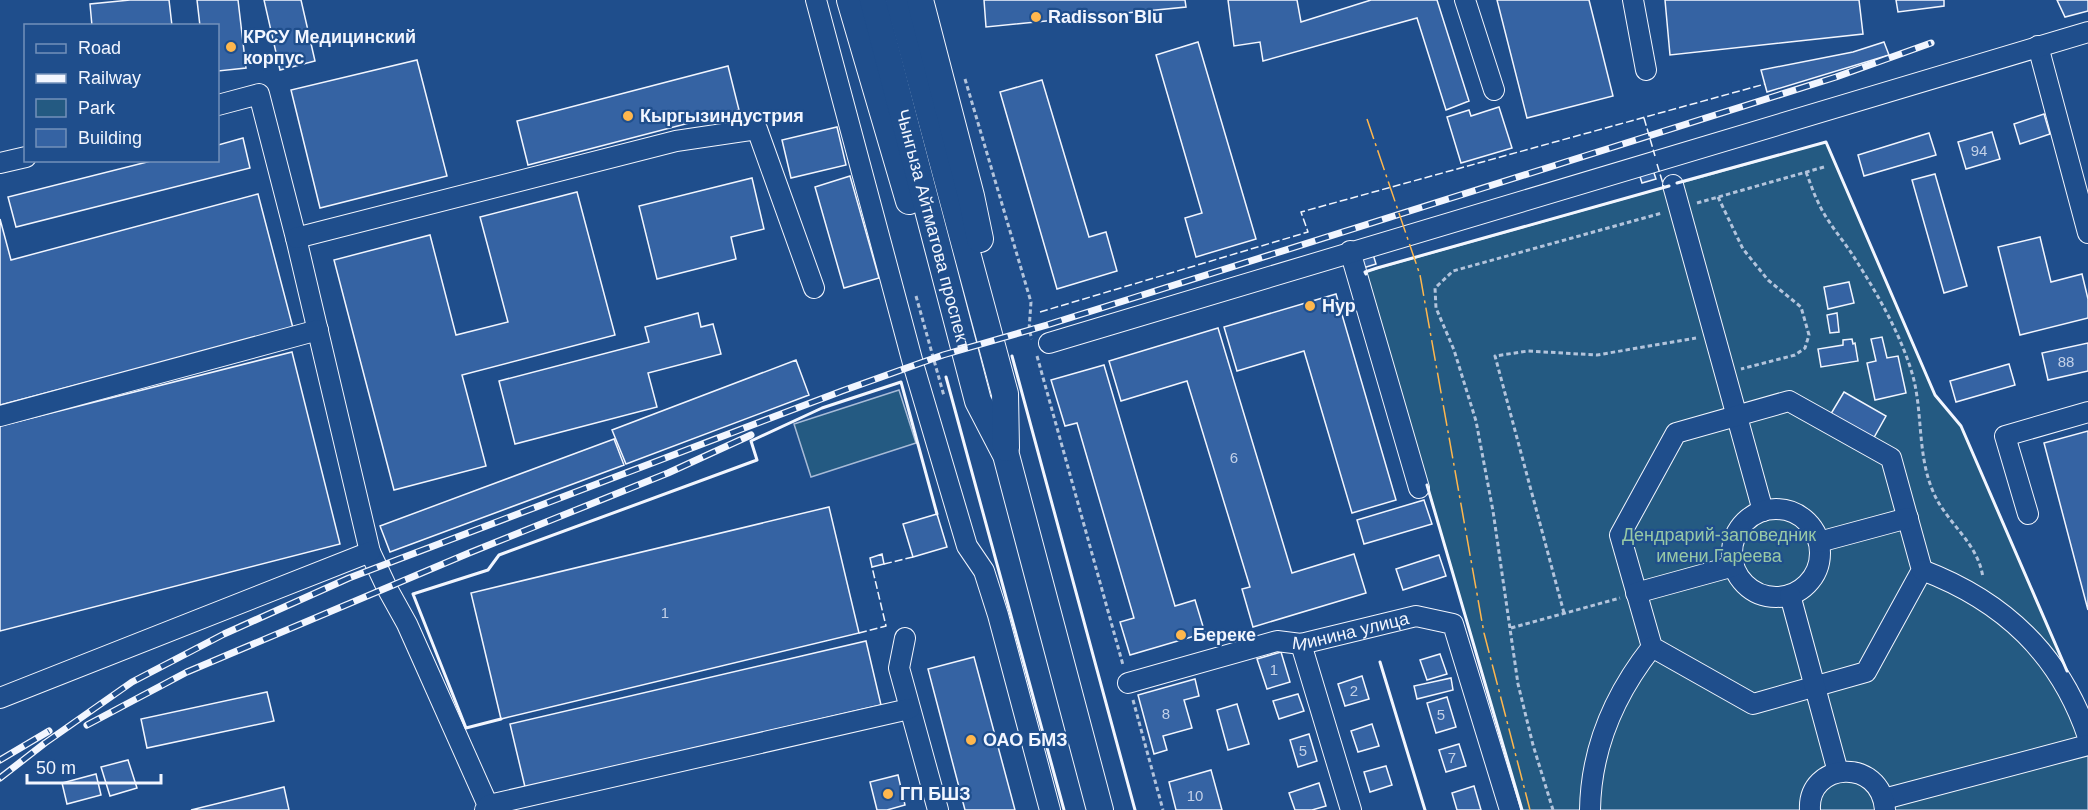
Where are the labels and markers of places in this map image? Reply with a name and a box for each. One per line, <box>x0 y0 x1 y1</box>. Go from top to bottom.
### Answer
place label: Radisson Blu <box>1048 7 1163 27</box>
marker: Radisson Blu <box>1029 10 1043 24</box>
place label: КРСУ Медицинский корпус <box>243 27 416 68</box>
marker: КРСУ Медицинский корпус <box>224 40 238 54</box>
place label: Кыргызиндустрия <box>640 106 804 126</box>
marker: Кыргызиндустрия <box>621 109 635 123</box>
place label: Нур <box>1322 296 1356 316</box>
marker: Нур <box>1303 299 1317 313</box>
place label: Береке <box>1193 625 1256 645</box>
marker: Береке <box>1174 628 1188 642</box>
place label: ОАО БМЗ <box>983 730 1068 750</box>
marker: ОАО БМЗ <box>964 733 978 747</box>
place label: ГП БШЗ <box>900 784 970 804</box>
marker: ГП БШЗ <box>881 787 895 801</box>

